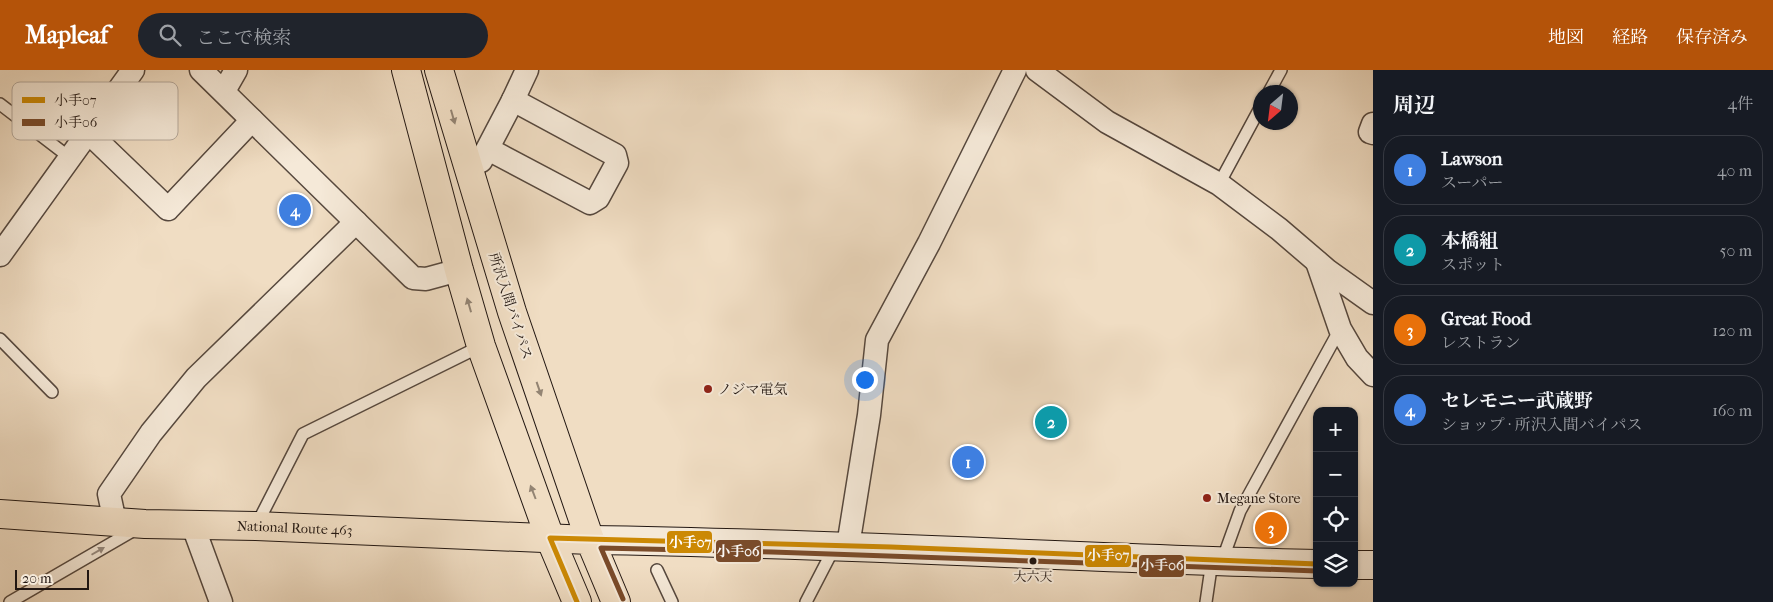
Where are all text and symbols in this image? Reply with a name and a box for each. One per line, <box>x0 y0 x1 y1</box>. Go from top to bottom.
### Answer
search box <box>138 13 488 58</box>
text: Mapleaf <box>25 21 108 49</box>
icon: search <box>156 21 184 49</box>
text: ここで検索 <box>196 27 291 49</box>
text: 地図 <box>1548 27 1584 48</box>
text: 経路 <box>1612 27 1648 48</box>
text: 保存済み <box>1676 27 1748 48</box>
legend <box>12 82 178 140</box>
north arrow <box>1253 85 1298 130</box>
text: 小手07 <box>54 92 97 109</box>
text: 周辺 <box>1393 93 1435 117</box>
text: 4件 <box>1728 94 1753 113</box>
one-way arrow <box>449 109 457 124</box>
text: 小手06 <box>54 114 98 131</box>
text: Lawson <box>1441 148 1503 170</box>
text: 1 <box>1407 161 1413 180</box>
text: 40 m <box>1717 161 1752 180</box>
text: スーパー <box>1441 173 1503 192</box>
pin: 4 <box>279 191 311 229</box>
text: 本橋組 <box>1441 230 1498 252</box>
text: 2 <box>1406 241 1414 260</box>
text: 50 m <box>1720 241 1752 260</box>
street label: 所沢入間バイパス <box>485 250 536 362</box>
text: スポット <box>1441 255 1505 274</box>
one-way arrow <box>465 298 473 313</box>
text: Great Food <box>1441 308 1531 330</box>
text: 3 <box>1407 321 1413 340</box>
text: 120 m <box>1713 321 1752 340</box>
text: レストラン <box>1441 333 1521 352</box>
your location <box>852 367 878 393</box>
one-way arrow <box>535 381 543 396</box>
place label: ノジマ電気 <box>718 381 787 398</box>
marker: ノジマ電気 <box>702 383 714 395</box>
text: セレモニー武蔵野 <box>1441 390 1593 412</box>
text: 4 <box>1405 401 1415 420</box>
text: 160 m <box>1712 401 1752 420</box>
pin: 2 <box>1035 403 1067 441</box>
map controls <box>1313 407 1358 587</box>
button: + <box>1313 407 1358 452</box>
text: ショップ · 所沢入間バイパス <box>1441 415 1642 434</box>
pin: 1 <box>952 443 984 481</box>
button: − <box>1313 452 1358 497</box>
one-way arrow <box>529 485 536 500</box>
place label: Megane Store <box>1217 490 1301 507</box>
marker: Megane Store <box>1201 492 1213 504</box>
button: locate <box>1313 497 1358 542</box>
pin: 3 <box>1255 509 1287 547</box>
street label: National Route 463 <box>237 518 353 539</box>
line badge: 小手07 <box>666 530 713 554</box>
text: 小手07 <box>669 534 711 551</box>
line badge: 小手06 <box>715 539 762 563</box>
button: layers <box>1313 542 1358 587</box>
text: 小手06 <box>716 543 760 560</box>
line badge: 小手07 <box>1084 544 1132 568</box>
one-way arrow <box>91 547 104 556</box>
text: 小手07 <box>1087 547 1129 564</box>
line badge: 小手06 <box>1138 554 1185 578</box>
marker: 大六天 <box>1028 556 1038 566</box>
text: 小手06 <box>1140 557 1184 574</box>
scale bar <box>15 567 89 590</box>
place label: 大六天 <box>1013 569 1053 584</box>
text: 20 m <box>22 570 52 587</box>

